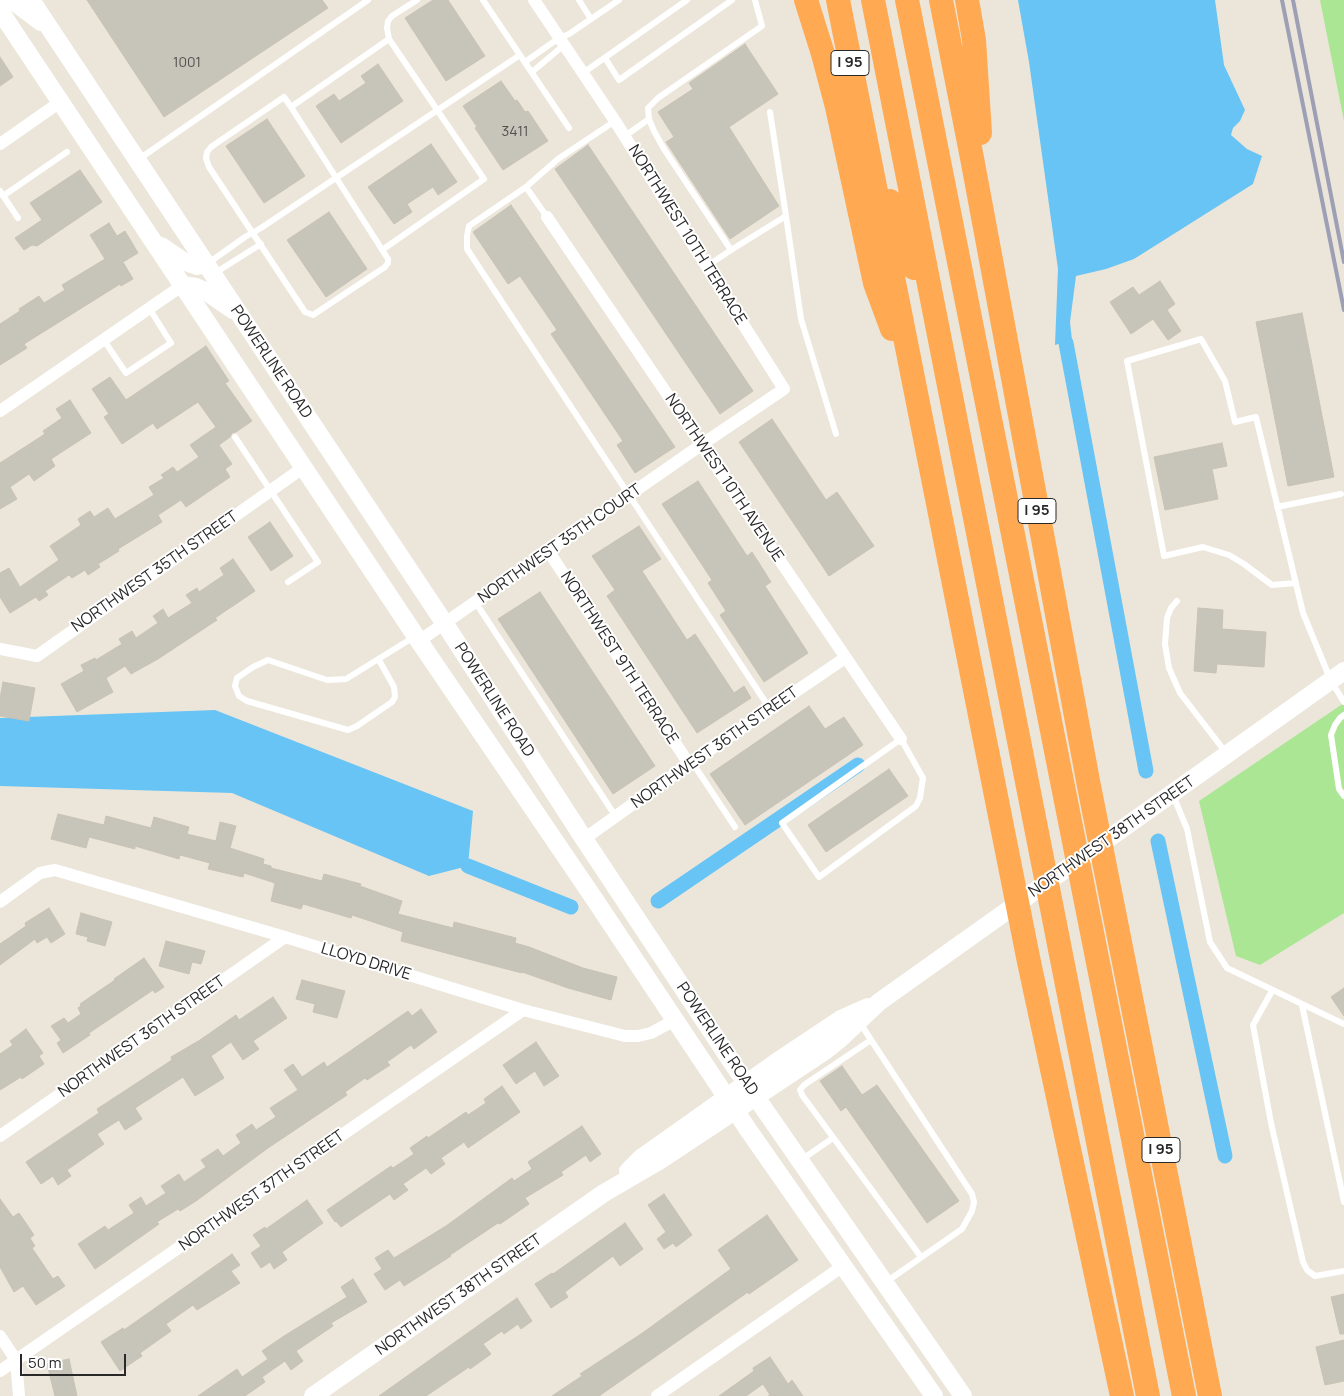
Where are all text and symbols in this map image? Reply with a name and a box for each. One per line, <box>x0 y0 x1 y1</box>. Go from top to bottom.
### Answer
road number: I 95 <box>831 50 869 76</box>
house number: 1001 <box>173 55 201 71</box>
house number: 3411 <box>502 124 528 140</box>
street label: NORTHWEST 10TH TERRACE <box>624 142 750 328</box>
street label: POWERLINE ROAD <box>226 302 316 422</box>
street label: NORTHWEST 10TH AVENUE <box>661 390 787 566</box>
street label: NORTHWEST 35TH COURT <box>475 480 645 608</box>
road number: I 95 <box>1018 498 1056 524</box>
street label: NORTHWEST 35TH STREET <box>68 507 242 637</box>
street label: NORTHWEST 9TH TERRACE <box>556 568 682 748</box>
street label: POWERLINE ROAD <box>450 639 538 761</box>
street label: NORTHWEST 36TH STREET <box>628 683 802 813</box>
street label: NORTHWEST 38TH STREET <box>1025 772 1199 902</box>
street label: LLOYD DRIVE <box>319 939 413 985</box>
street label: NORTHWEST 36TH STREET <box>55 972 229 1102</box>
street label: POWERLINE ROAD <box>672 979 762 1099</box>
street label: NORTHWEST 37TH STREET <box>176 1127 348 1255</box>
road number: I 95 <box>1142 1138 1180 1162</box>
street label: NORTHWEST 38TH STREET <box>372 1230 546 1360</box>
scale bar <box>22 1344 129 1376</box>
text: 50 m <box>28 1352 62 1373</box>

